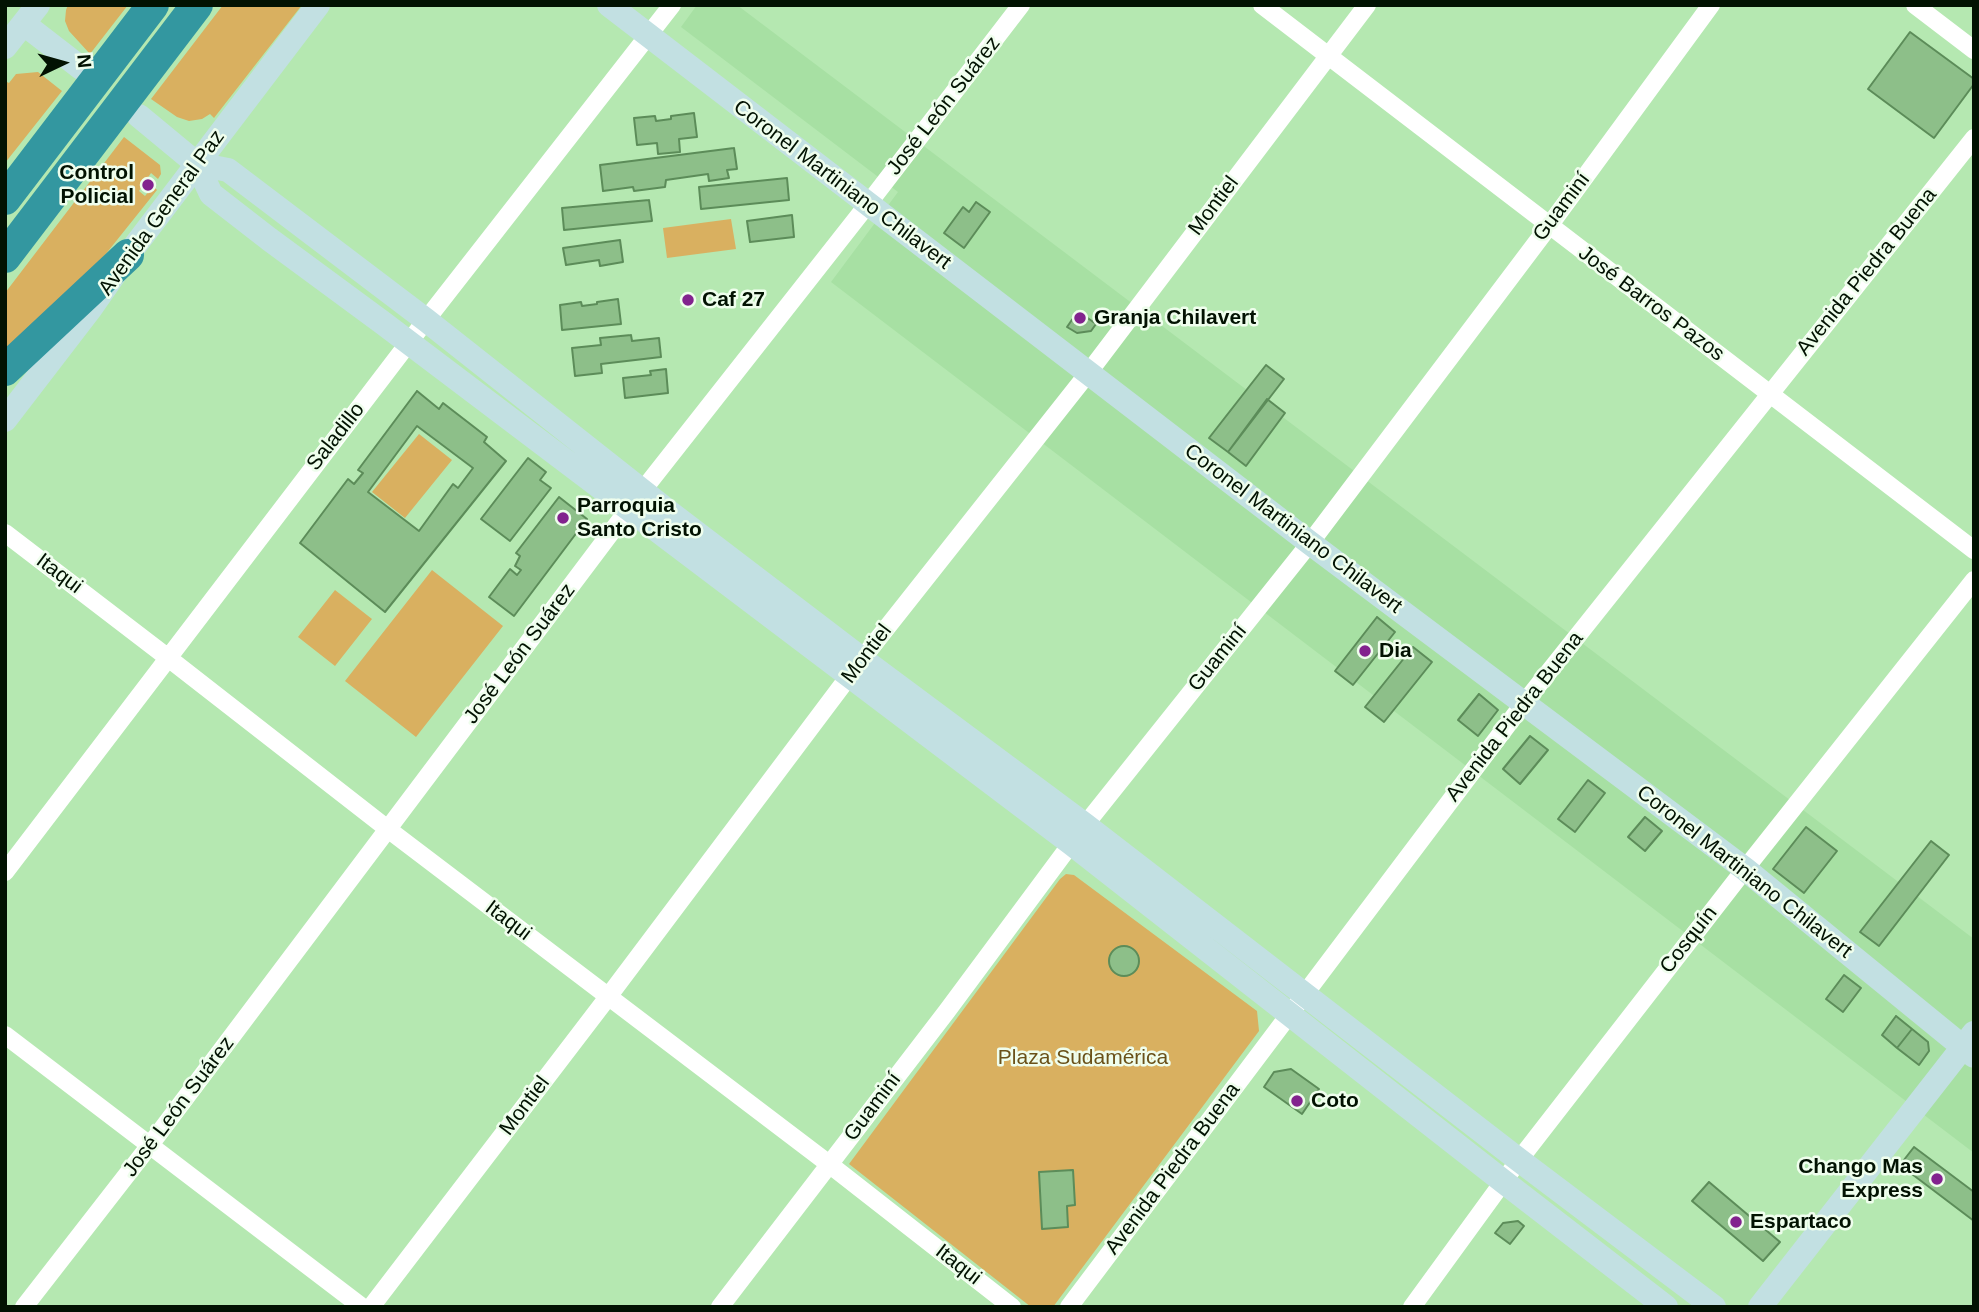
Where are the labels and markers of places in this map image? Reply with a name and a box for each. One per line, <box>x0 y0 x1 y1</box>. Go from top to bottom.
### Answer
place label: Control Policial <box>59 160 134 210</box>
marker: Control Policial <box>140 177 156 193</box>
place label: Caf 27 <box>702 287 765 313</box>
marker: Caf 27 <box>680 292 696 308</box>
place label: Granja Chilavert <box>1094 305 1256 331</box>
marker: Granja Chilavert <box>1072 310 1088 326</box>
place label: Parroquia Santo Cristo <box>577 493 702 543</box>
marker: Parroquia Santo Cristo <box>555 510 571 526</box>
place label: Dia <box>1379 638 1412 664</box>
marker: Dia <box>1357 643 1373 659</box>
place label: Coto <box>1311 1088 1359 1114</box>
marker: Coto <box>1289 1093 1305 1109</box>
place label: Chango Mas Express <box>1798 1154 1923 1204</box>
marker: Chango Mas Express <box>1929 1171 1945 1187</box>
place label: Espartaco <box>1750 1209 1852 1235</box>
marker: Espartaco <box>1728 1214 1744 1230</box>

